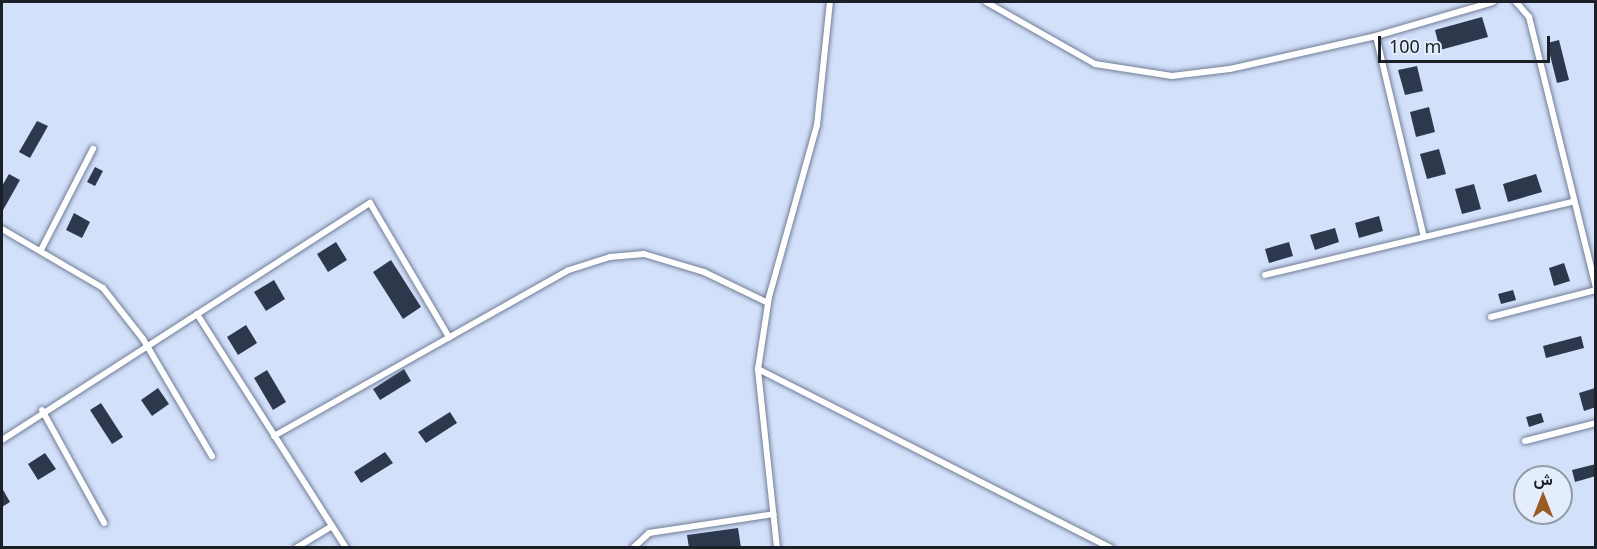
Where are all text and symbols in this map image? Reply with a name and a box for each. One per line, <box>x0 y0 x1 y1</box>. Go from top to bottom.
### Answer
scale bar <box>1381 24 1554 62</box>
text: 100 m <box>1389 34 1441 58</box>
north arrow <box>1513 465 1573 525</box>
text: ش <box>1533 468 1553 490</box>

